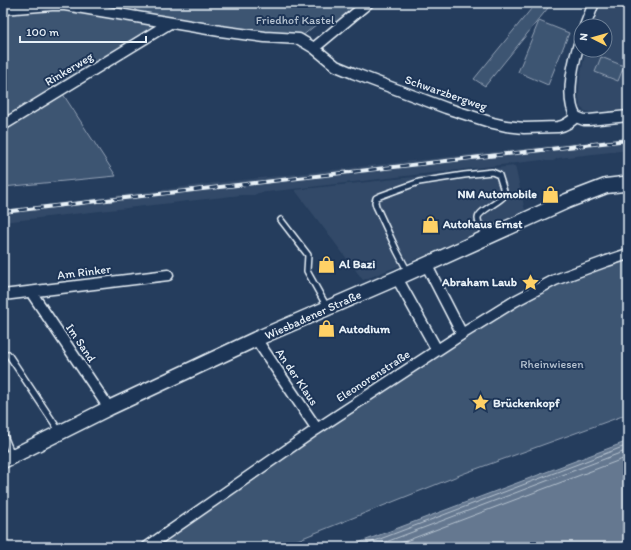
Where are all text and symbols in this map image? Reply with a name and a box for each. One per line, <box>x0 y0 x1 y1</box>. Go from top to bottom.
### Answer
park label: Friedhof Kastel <box>256 13 335 27</box>
scale bar <box>20 18 146 44</box>
north arrow <box>573 18 613 58</box>
text: 100 m <box>26 25 59 39</box>
text: N <box>577 33 590 41</box>
street label: Rinkerweg <box>42 49 96 89</box>
street label: Schwarzbergweg <box>403 72 490 114</box>
shop icon: NM Automobile <box>540 184 560 204</box>
place label: NM Automobile <box>457 187 537 201</box>
shop icon: Autohaus Ernst <box>420 214 440 234</box>
place label: Autohaus Ernst <box>442 217 523 231</box>
shop icon: Al Bazi <box>316 254 336 274</box>
place label: Al Bazi <box>338 257 375 271</box>
street label: Am Rinker <box>56 262 112 282</box>
place icon: Abraham Laub <box>520 272 540 292</box>
place label: Abraham Laub <box>441 275 517 289</box>
street label: Wiesbadener Straße <box>263 287 364 343</box>
shop icon: Autodium <box>316 319 336 339</box>
street label: Im Sand <box>63 321 99 365</box>
place label: Autodium <box>338 322 391 336</box>
street label: An der Klaus <box>273 346 321 408</box>
street label: Eleonorenstraße <box>333 347 413 405</box>
park label: Rheinwiesen <box>520 357 584 371</box>
place icon: Brückenkopf <box>470 393 490 413</box>
place label: Brückenkopf <box>493 396 560 411</box>

